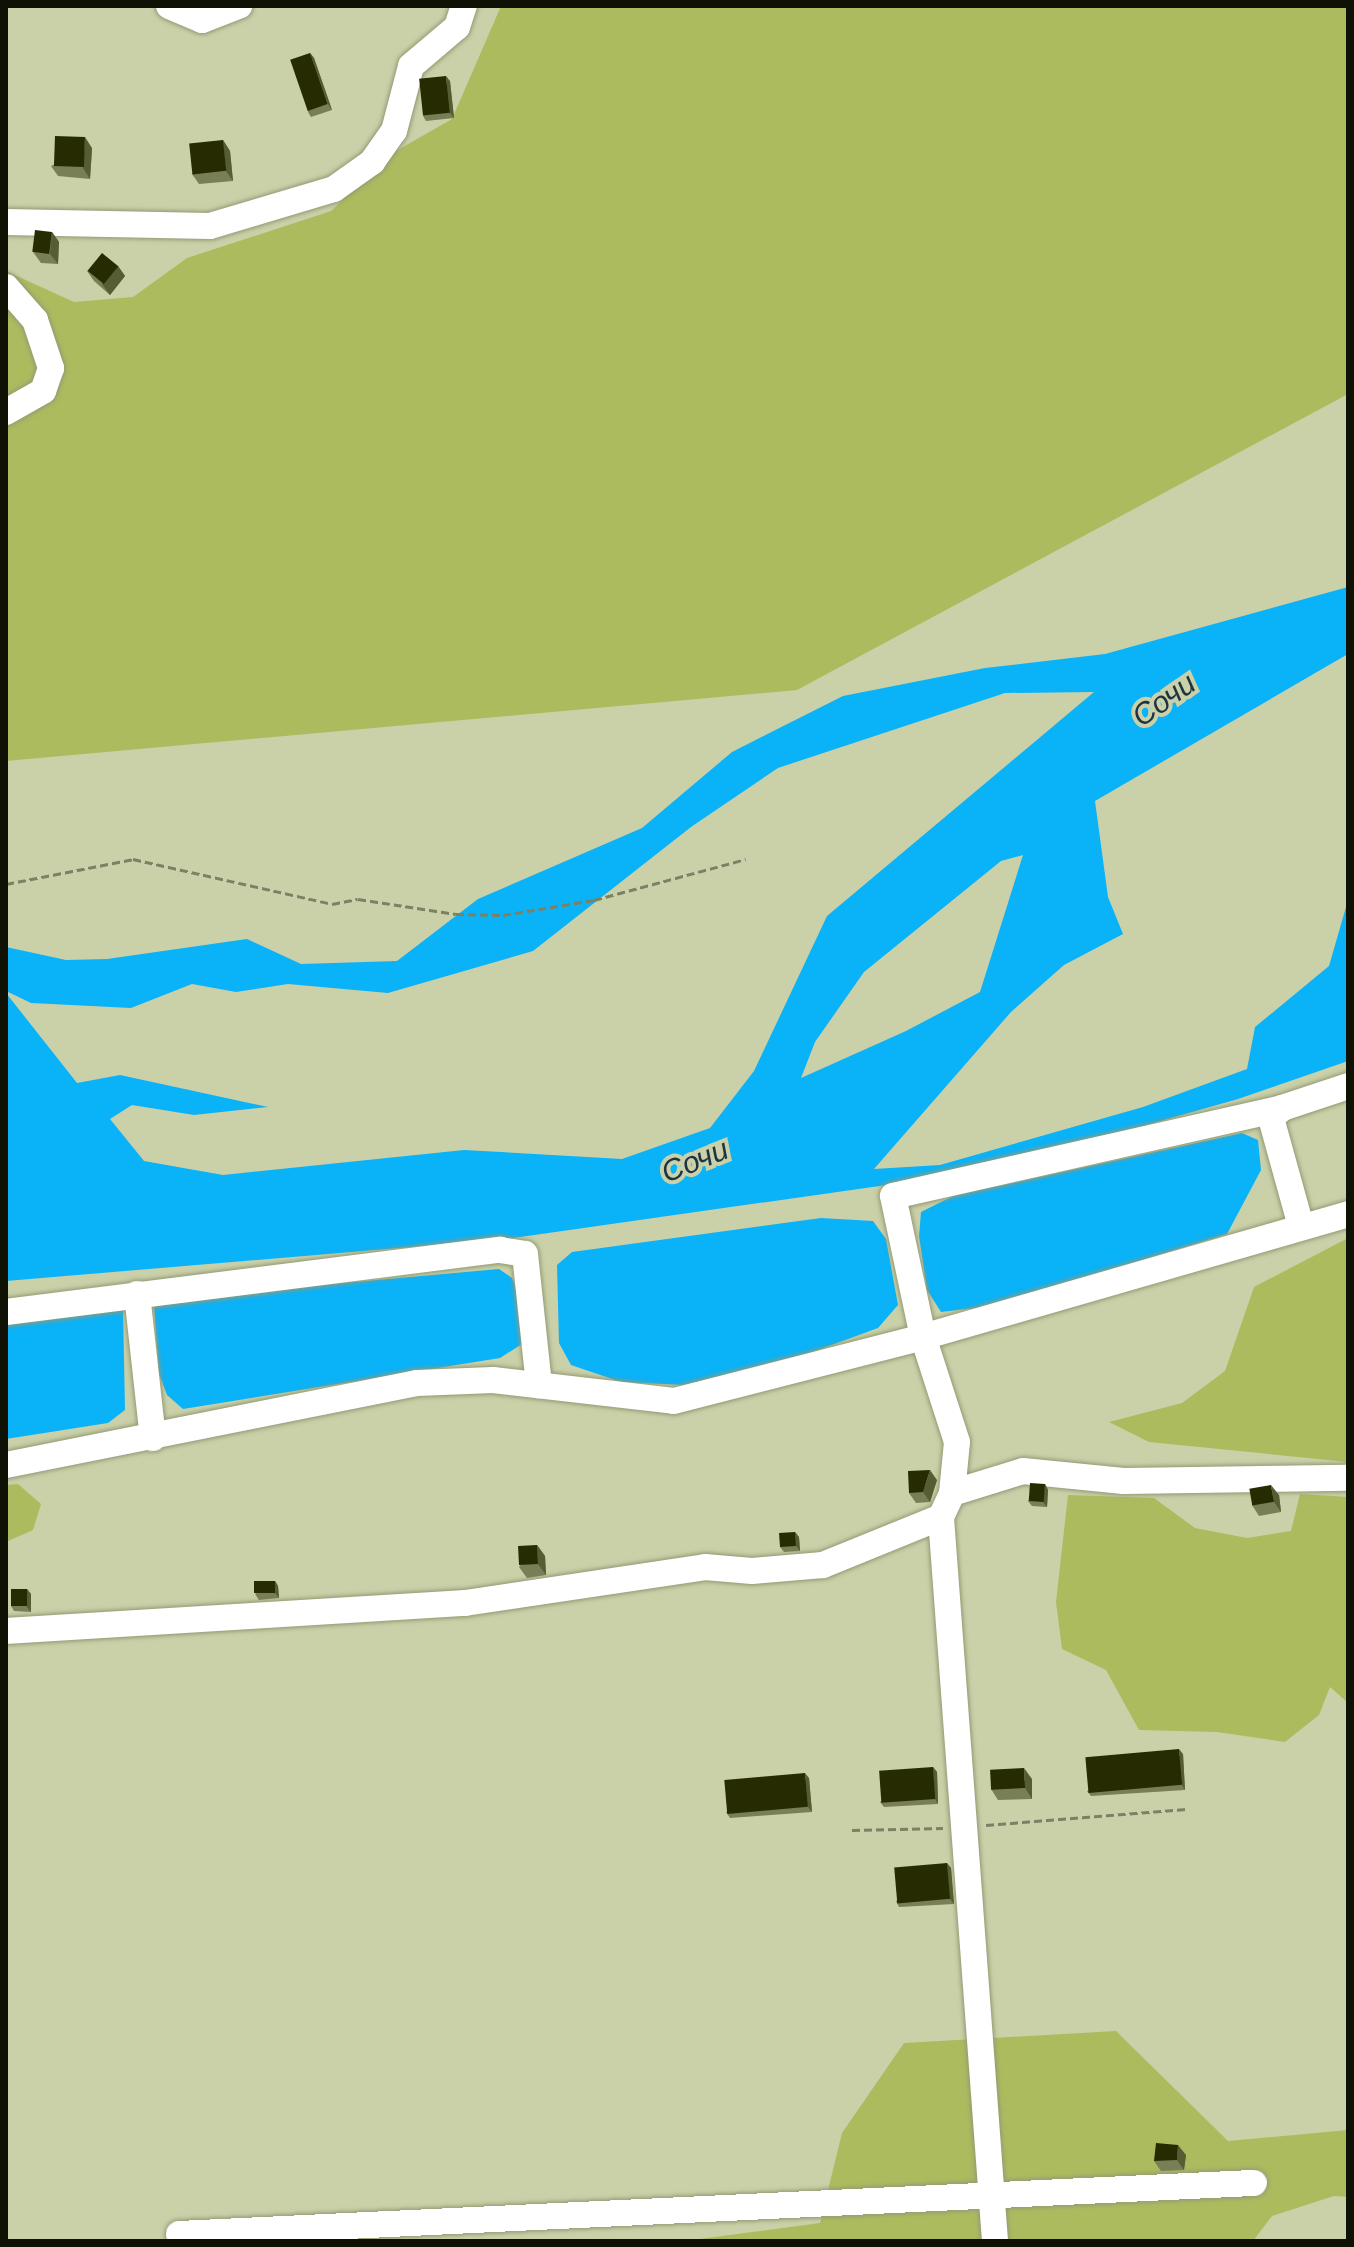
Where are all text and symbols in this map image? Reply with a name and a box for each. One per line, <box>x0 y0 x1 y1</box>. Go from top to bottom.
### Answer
water label: Сочи <box>1125 665 1203 735</box>
water label: Сочи <box>656 1131 734 1191</box>

